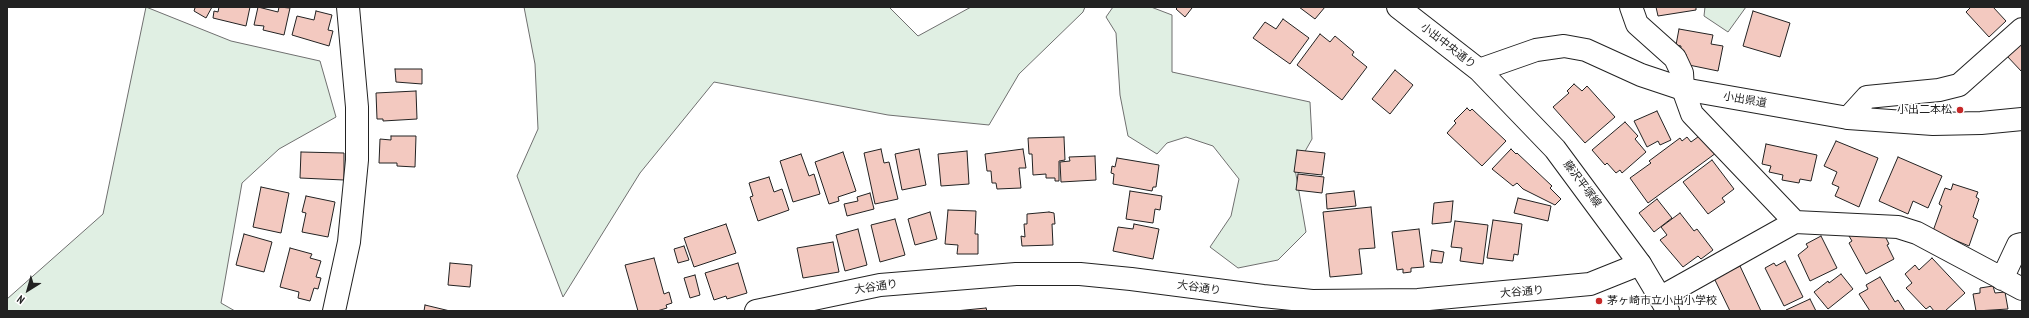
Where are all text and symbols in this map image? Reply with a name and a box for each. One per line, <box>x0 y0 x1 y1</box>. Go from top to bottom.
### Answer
street label: 小出中央通り <box>1418 20 1478 72</box>
street label: 小出県道 <box>1722 90 1768 110</box>
place label: 小出二本松 <box>1897 103 1952 117</box>
marker: 小出二本松 <box>1955 105 1965 115</box>
street label: 藤沢平塚線 <box>1560 158 1604 210</box>
north arrow <box>8 270 48 310</box>
street label: 大谷通り <box>853 277 899 297</box>
street label: 大谷通り <box>1176 278 1222 298</box>
street label: 大谷通り <box>1500 284 1544 300</box>
text: N <box>14 292 27 307</box>
place label: 茅ヶ崎市立小出小学校 <box>1607 294 1717 308</box>
marker: 茅ヶ崎市立小出小学校 <box>1594 296 1604 306</box>

